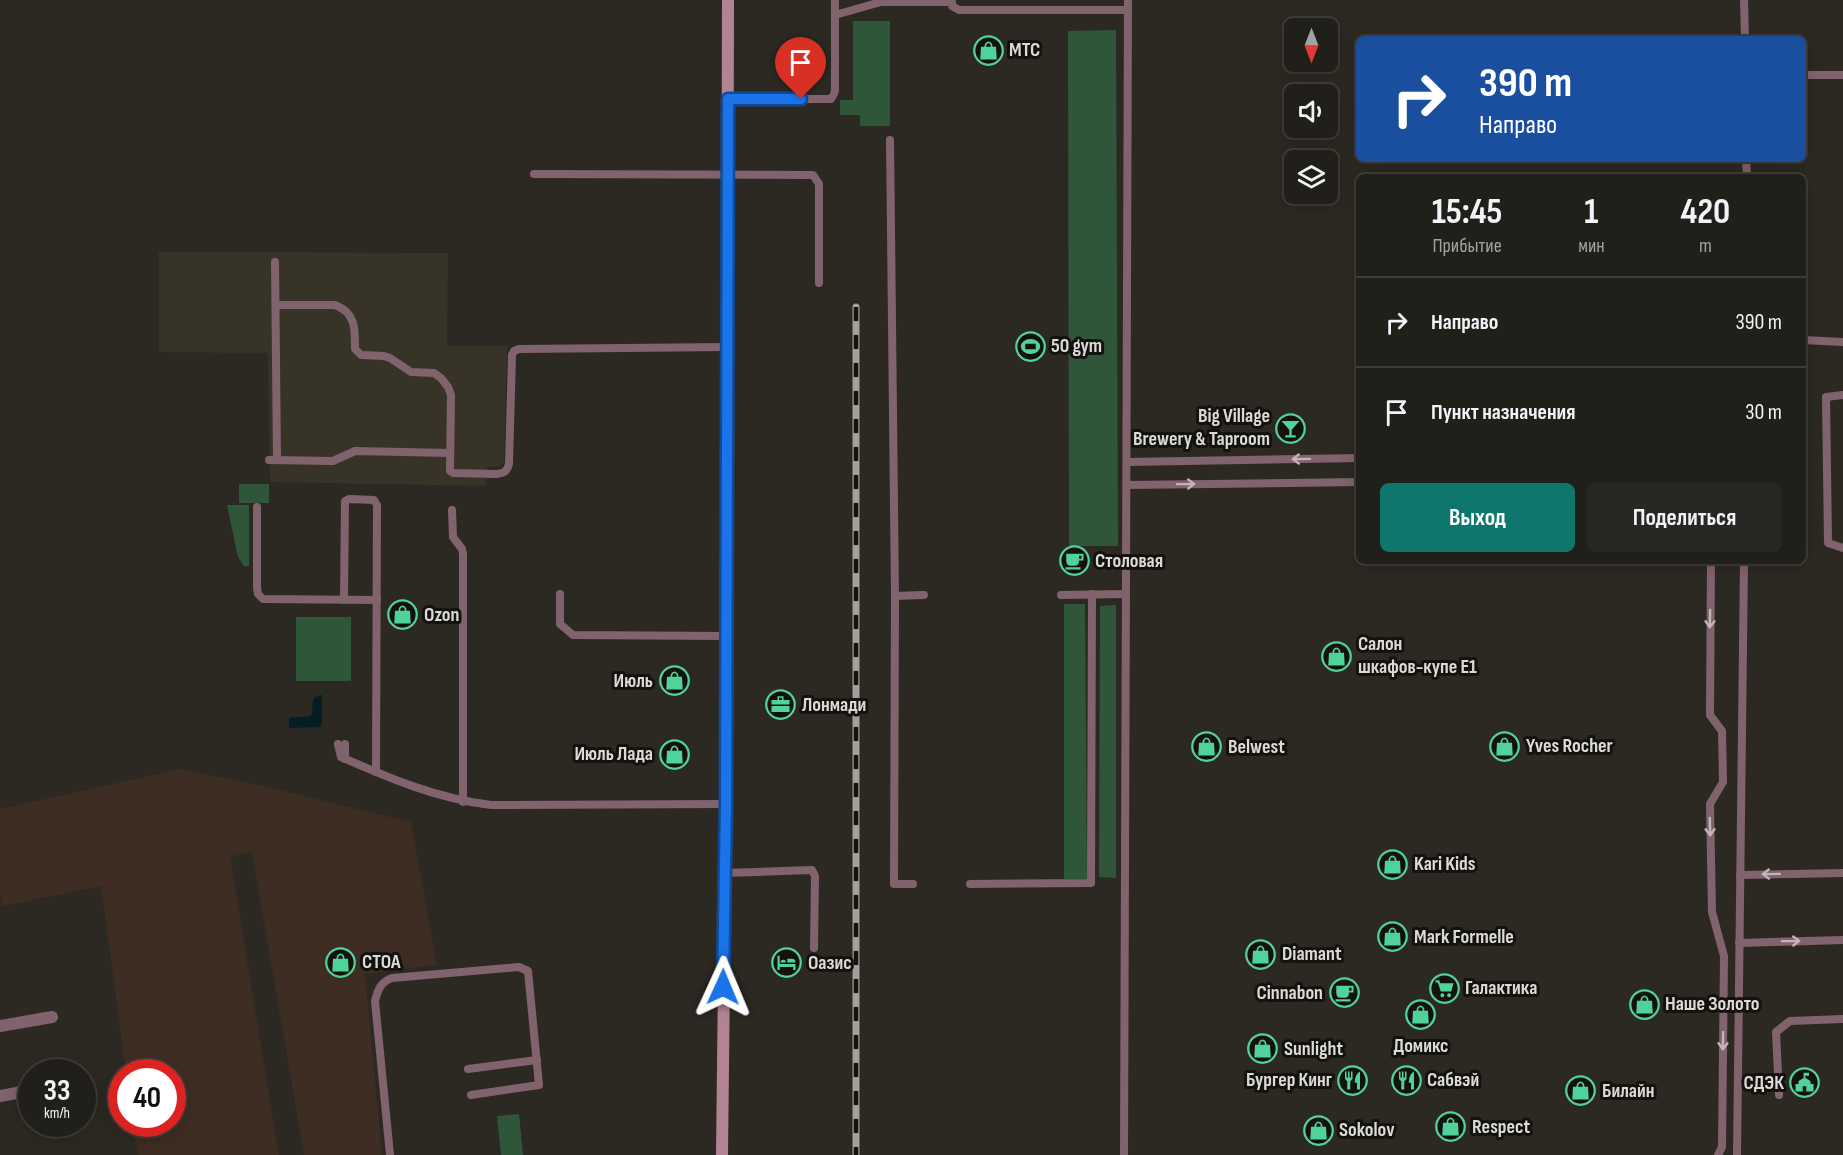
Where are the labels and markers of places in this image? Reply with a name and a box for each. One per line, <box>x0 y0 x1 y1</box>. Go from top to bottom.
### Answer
shop icon: МТС <box>972 34 1004 66</box>
pin <box>775 37 826 99</box>
place label: МТС <box>1009 38 1040 62</box>
sports icon: 50 gym <box>1014 330 1046 362</box>
place label: 50 gym <box>1051 334 1102 358</box>
place label: Big Village Brewery & Taproom <box>1133 404 1270 451</box>
bar icon: Big Village Brewery & Taproom <box>1275 412 1307 444</box>
cafe icon: Столовая <box>1058 545 1090 577</box>
place label: Столовая <box>1095 549 1163 573</box>
shop icon: Ozon <box>387 599 419 631</box>
place label: Ozon <box>424 603 459 627</box>
place label: Салон шкафов-купе Е1 <box>1358 632 1477 679</box>
shop icon: Салон шкафов-купе Е1 <box>1321 640 1353 672</box>
shop icon: Июль <box>658 665 690 697</box>
place label: Июль <box>614 669 653 693</box>
office icon: Лонмади <box>765 689 797 721</box>
place label: Лонмади <box>802 693 866 717</box>
shop icon: Yves Rocher <box>1489 730 1521 762</box>
shop icon: Belwest <box>1191 731 1223 763</box>
place label: Yves Rocher <box>1526 734 1613 758</box>
place label: Belwest <box>1228 735 1285 759</box>
shop icon: Июль Лада <box>658 738 690 770</box>
place label: Июль Лада <box>574 742 653 766</box>
shop icon: Kari Kids <box>1377 848 1409 880</box>
place label: Kari Kids <box>1414 852 1476 876</box>
shop icon: Mark Formelle <box>1377 921 1409 953</box>
place label: Mark Formelle <box>1414 925 1514 949</box>
shop icon: Diamant <box>1245 938 1277 970</box>
place label: Diamant <box>1282 942 1342 966</box>
shop icon: СТОА <box>325 946 357 978</box>
hotel icon: Оазис <box>771 947 803 979</box>
place label: СТОА <box>362 950 401 974</box>
place label: Оазис <box>808 951 852 975</box>
supermarket icon: Галактика <box>1428 972 1460 1004</box>
place label: Галактика <box>1465 976 1537 1000</box>
cafe icon: Cinnabon <box>1328 977 1360 1009</box>
place label: Cinnabon <box>1256 981 1323 1005</box>
shop icon: Наше Золото <box>1628 988 1660 1020</box>
place label: Наше Золото <box>1665 992 1760 1016</box>
shop icon: Домикс <box>1405 999 1437 1031</box>
shop icon: Sunlight <box>1247 1033 1279 1065</box>
place label: Домикс <box>1393 1034 1449 1058</box>
place label: Sunlight <box>1284 1037 1343 1061</box>
restaurant icon: Бургер Кинг <box>1337 1064 1369 1096</box>
restaurant icon: Сабвэй <box>1390 1064 1422 1096</box>
public building icon: СДЭК <box>1789 1067 1821 1099</box>
place label: Бургер Кинг <box>1246 1068 1332 1092</box>
place label: Сабвэй <box>1427 1068 1479 1092</box>
place label: СДЭК <box>1744 1071 1784 1095</box>
shop icon: Билайн <box>1565 1075 1597 1107</box>
place label: Билайн <box>1602 1079 1654 1103</box>
shop icon: Respect <box>1435 1111 1467 1143</box>
shop icon: Sokolov <box>1302 1114 1334 1146</box>
place label: Respect <box>1472 1115 1530 1139</box>
place label: Sokolov <box>1339 1118 1395 1142</box>

